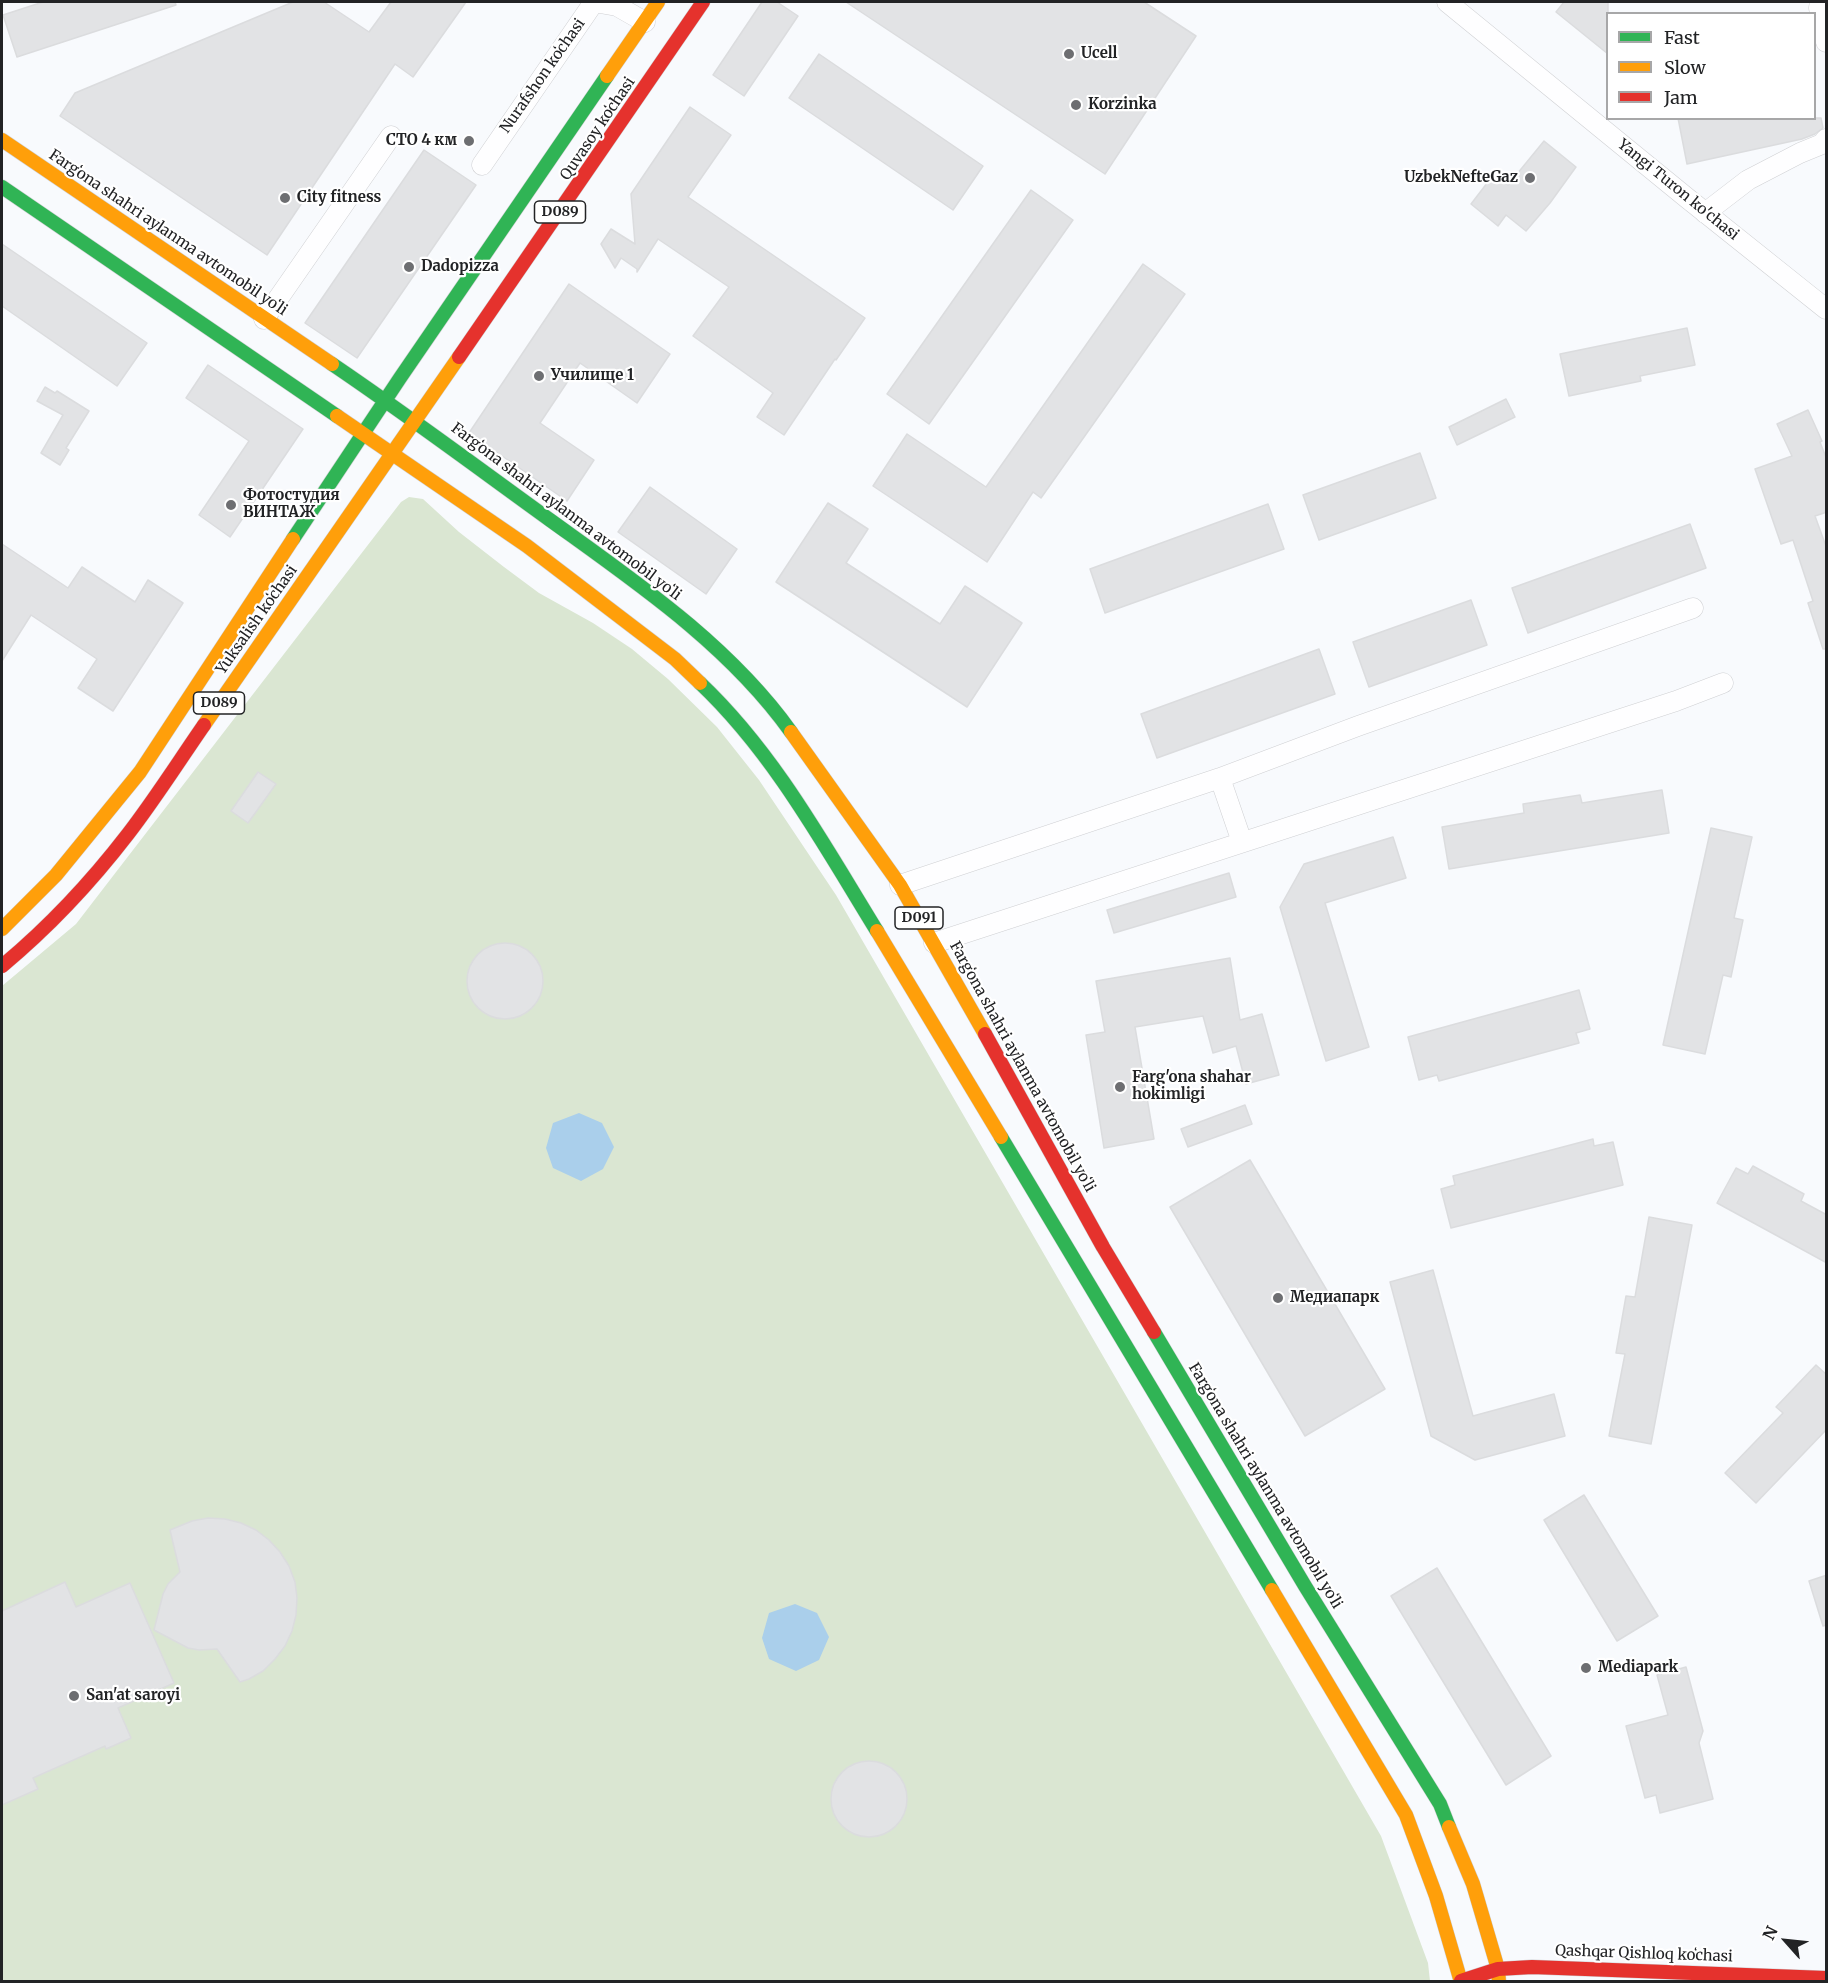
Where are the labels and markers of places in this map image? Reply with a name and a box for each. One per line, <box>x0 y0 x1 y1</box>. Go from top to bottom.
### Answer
place label: Ucell <box>1081 45 1117 63</box>
marker: Ucell <box>1062 47 1076 61</box>
place label: Korzinka <box>1088 96 1157 114</box>
marker: Korzinka <box>1069 98 1083 112</box>
place label: СТО 4 км <box>386 132 457 150</box>
marker: СТО 4 км <box>462 134 476 148</box>
place label: UzbekNefteGaz <box>1404 169 1518 187</box>
marker: UzbekNefteGaz <box>1523 171 1537 185</box>
place label: City fitness <box>297 189 381 207</box>
marker: City fitness <box>278 191 292 205</box>
place label: Dadopizza <box>421 258 499 276</box>
marker: Dadopizza <box>402 260 416 274</box>
place label: Училище 1 <box>551 367 634 385</box>
marker: Училище 1 <box>532 369 546 383</box>
place label: Фотостудия ВИНТАЖ <box>243 487 340 522</box>
marker: Фотостудия ВИНТАЖ <box>224 498 238 512</box>
place label: Farg'ona shahar hokimligi <box>1132 1069 1251 1104</box>
marker: Farg'ona shahar hokimligi <box>1113 1080 1127 1094</box>
place label: Медиапарк <box>1290 1289 1379 1307</box>
marker: Медиапарк <box>1271 1291 1285 1305</box>
place label: Mediapark <box>1598 1659 1678 1677</box>
marker: Mediapark <box>1579 1661 1593 1675</box>
place label: San'at saroyi <box>86 1687 180 1705</box>
marker: San'at saroyi <box>67 1689 81 1703</box>

